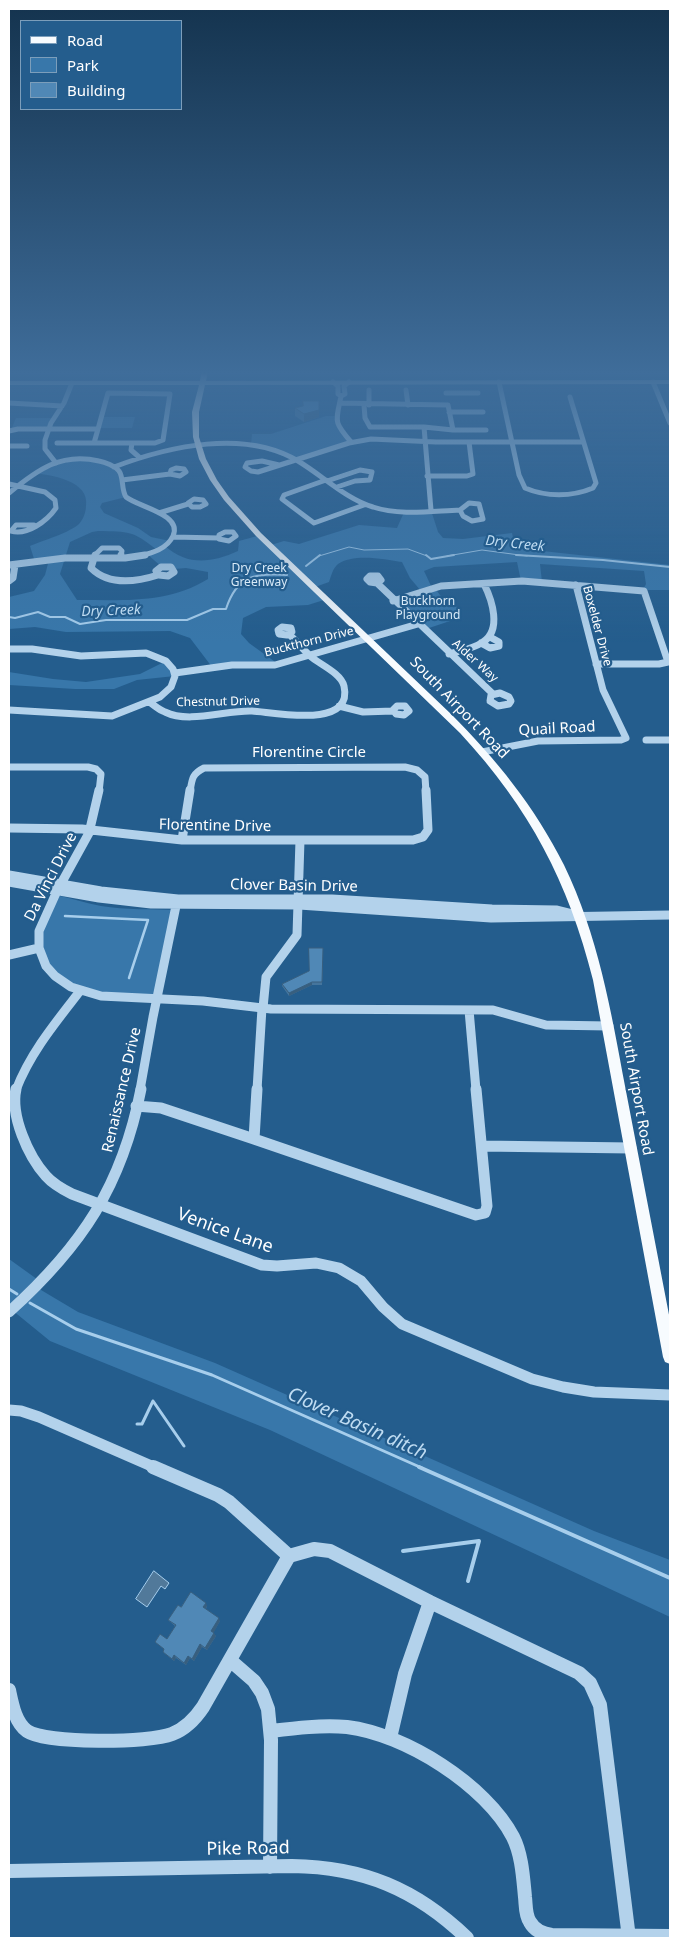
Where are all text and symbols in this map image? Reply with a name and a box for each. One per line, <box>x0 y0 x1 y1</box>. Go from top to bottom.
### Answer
legend <box>20 20 182 110</box>
text: Road <box>67 30 103 50</box>
text: Park <box>67 55 99 75</box>
text: Building <box>67 80 125 100</box>
water label: Dry Creek <box>485 533 545 555</box>
park label: Dry Creek Greenway <box>231 562 287 590</box>
street label: Boxelder Drive <box>579 584 615 668</box>
park label: Buckhorn Playground <box>396 595 460 623</box>
water label: Dry Creek <box>81 602 141 620</box>
street label: Buckthorn Drive <box>263 624 355 660</box>
street label: Alder Way <box>449 637 501 685</box>
street label: South Airport Road <box>406 653 512 763</box>
street label: Chestnut Drive <box>176 694 260 710</box>
street label: Quail Road <box>518 718 596 740</box>
street label: Florentine Circle <box>252 744 366 762</box>
street label: Florentine Drive <box>159 816 271 836</box>
street label: Da Vinci Drive <box>21 829 81 925</box>
street label: Clover Basin Drive <box>230 876 358 896</box>
street label: South Airport Road <box>615 1021 657 1157</box>
street label: Renaissance Drive <box>99 1026 145 1154</box>
street label: Venice Lane <box>174 1204 276 1258</box>
water label: Clover Basin ditch <box>284 1383 430 1465</box>
street label: Pike Road <box>206 1837 290 1861</box>

